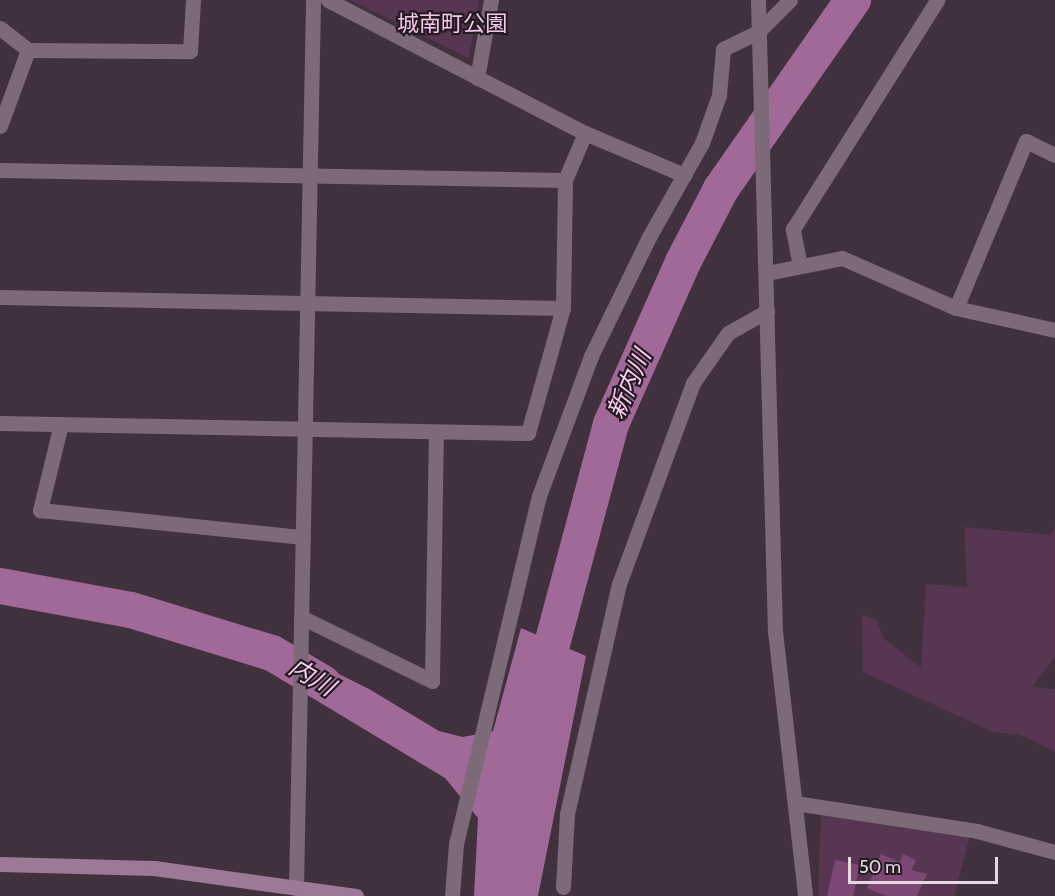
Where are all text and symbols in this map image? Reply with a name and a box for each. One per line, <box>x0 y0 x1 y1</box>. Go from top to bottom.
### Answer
park label: 城南町公園 <box>397 11 507 37</box>
water label: 新内川 <box>601 345 657 423</box>
water label: 内川 <box>284 652 340 702</box>
scale bar <box>851 845 1001 883</box>
text: 50 m <box>859 856 901 878</box>

